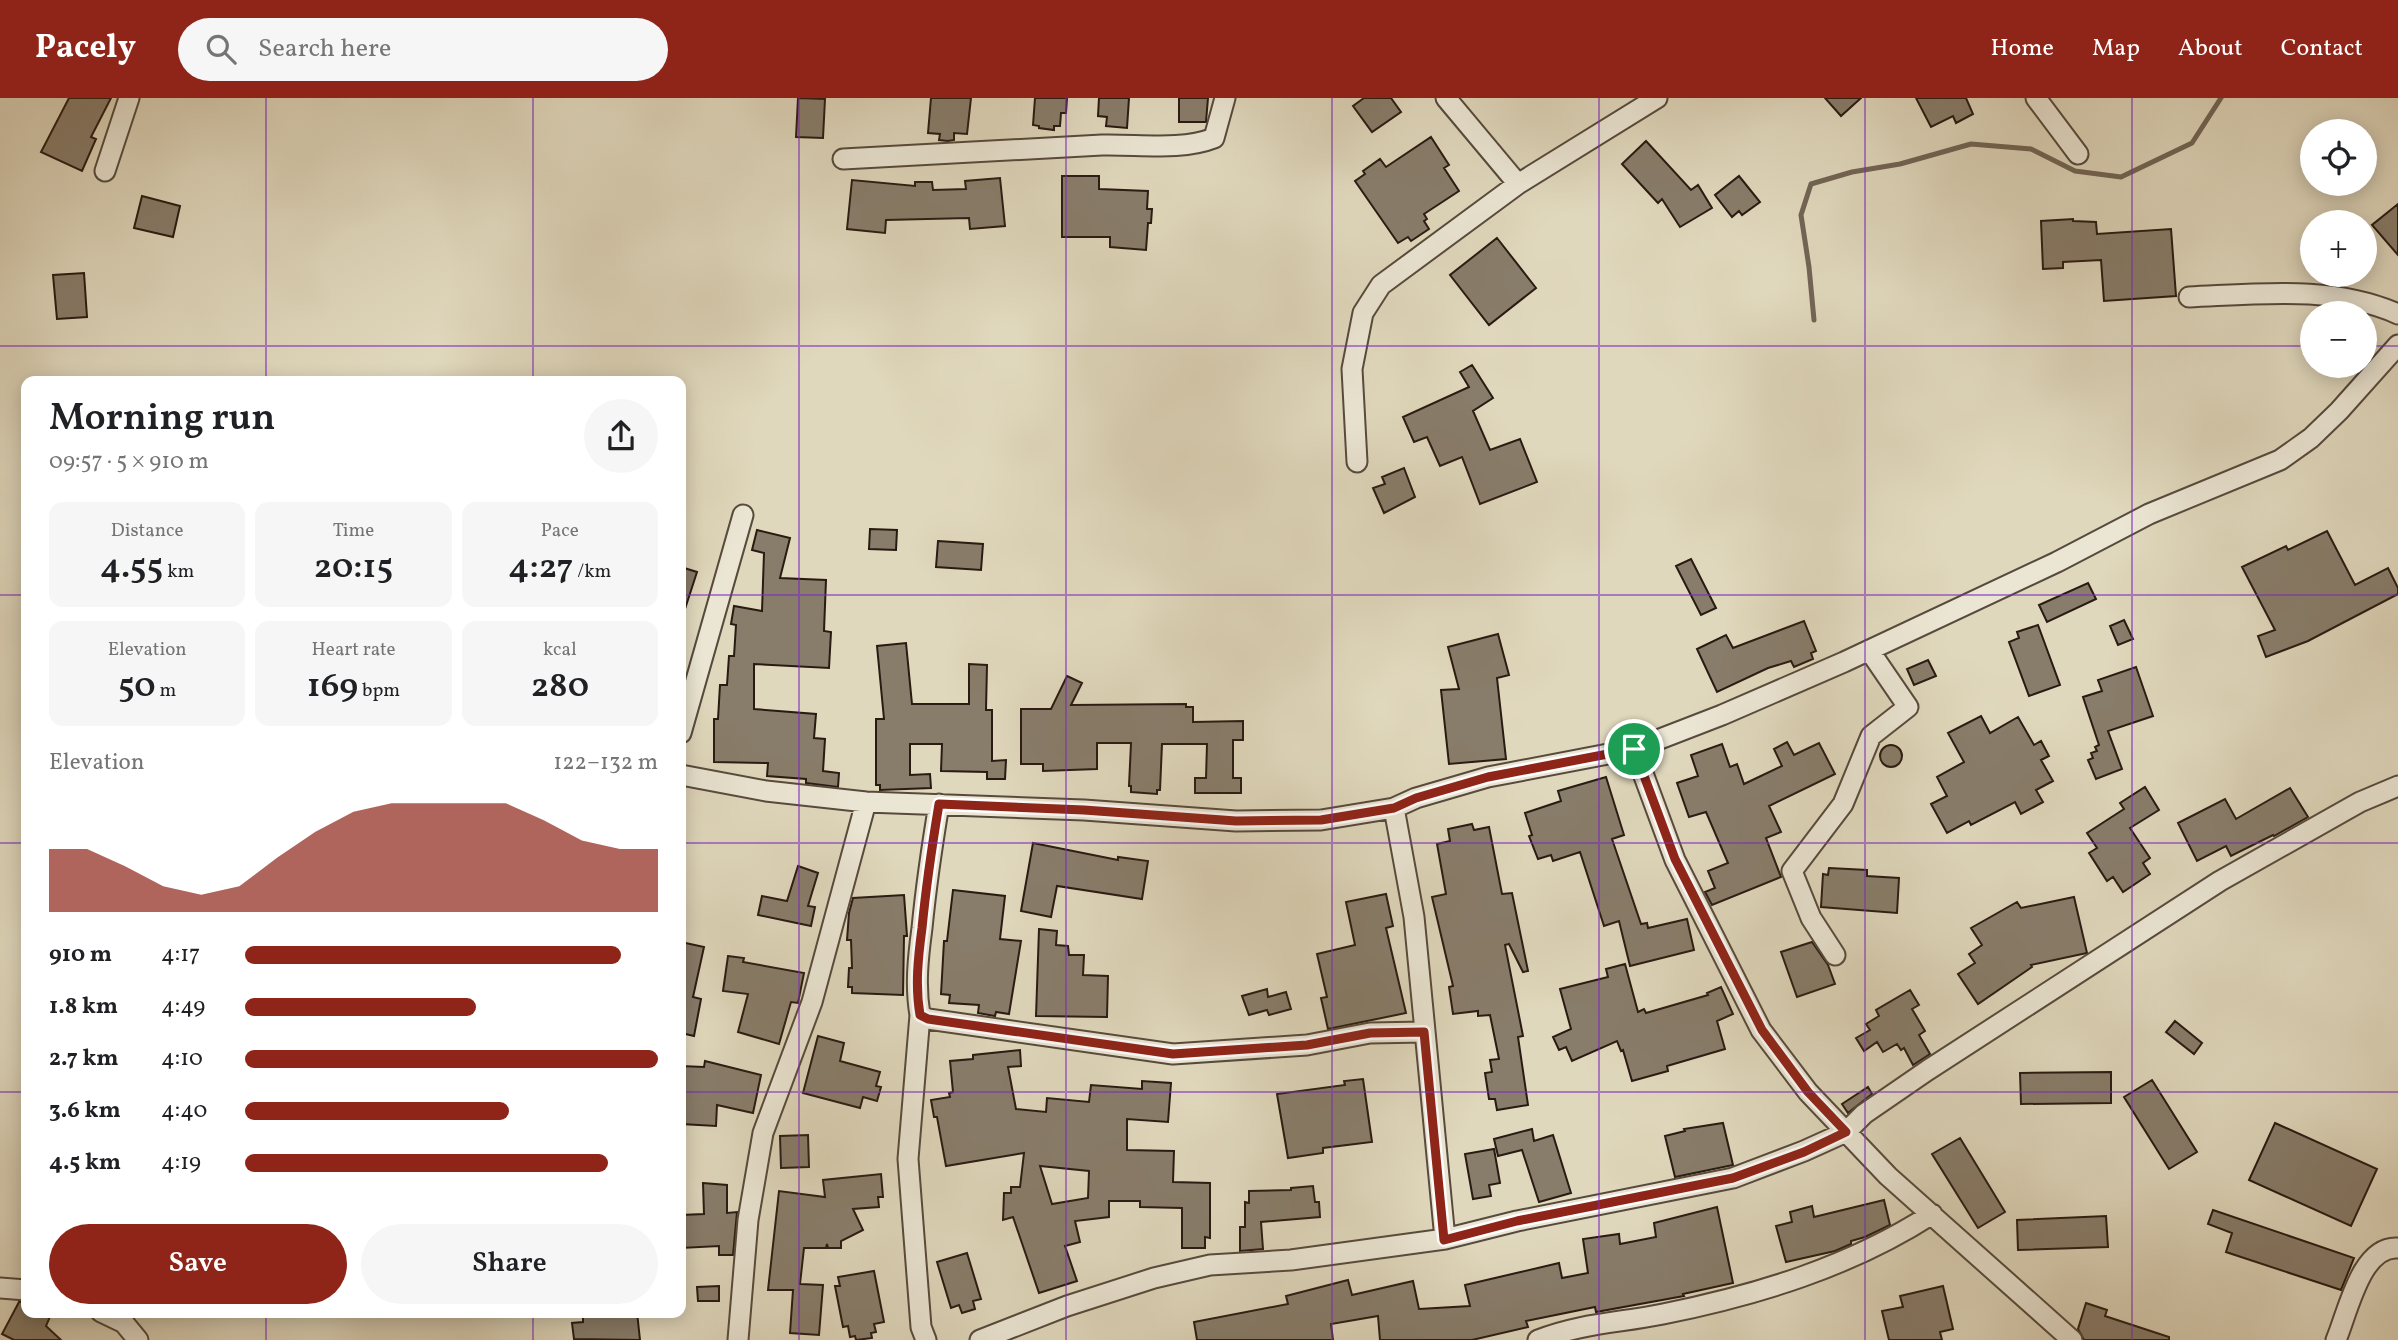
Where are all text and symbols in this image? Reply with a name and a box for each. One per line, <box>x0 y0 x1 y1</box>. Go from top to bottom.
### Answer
search box <box>178 18 668 81</box>
text: Pacely <box>35 26 136 72</box>
icon: search <box>202 30 240 68</box>
text: Search here <box>258 31 391 67</box>
text: Home <box>1990 32 2054 66</box>
text: Map <box>2092 32 2140 66</box>
text: About <box>2178 32 2243 66</box>
text: Contact <box>2281 32 2363 66</box>
map controls <box>2300 119 2377 378</box>
button: locate <box>2300 119 2377 196</box>
button: + <box>2300 210 2377 287</box>
button: − <box>2300 301 2377 378</box>
text: Morning run <box>49 393 275 446</box>
button: share <box>584 399 658 473</box>
text: 09:57 · 5 × 910 m <box>49 446 209 478</box>
text: Distance <box>111 518 184 544</box>
text: Time <box>333 518 374 544</box>
text: Pace <box>541 518 579 544</box>
text: 4.55 <box>100 544 163 592</box>
text: 20:15 <box>314 544 393 592</box>
text: 4:27 <box>508 544 573 592</box>
text: km <box>163 559 194 585</box>
text: /km <box>573 559 611 585</box>
text: Elevation <box>108 637 187 663</box>
text: Heart rate <box>312 637 395 663</box>
text: kcal <box>543 637 577 663</box>
text: 50 <box>118 663 156 711</box>
text: 169 <box>307 663 358 711</box>
text: 280 <box>531 663 589 711</box>
text: m <box>156 678 176 704</box>
text: bpm <box>358 678 400 704</box>
pin <box>1604 719 1664 779</box>
icon: arrive <box>1615 730 1653 768</box>
text: Elevation <box>49 747 145 779</box>
text: 122–132 m <box>553 747 658 779</box>
text: 910 m <box>49 939 112 971</box>
text: 4:17 <box>161 939 200 971</box>
text: 1.8 km <box>49 991 118 1023</box>
text: 4:49 <box>161 991 205 1023</box>
text: 2.7 km <box>49 1043 119 1075</box>
text: 4:10 <box>161 1043 203 1075</box>
text: 3.6 km <box>49 1095 121 1127</box>
text: 4:40 <box>161 1095 207 1127</box>
text: 4.5 km <box>49 1147 121 1179</box>
text: 4:19 <box>161 1147 201 1179</box>
button: Save <box>49 1224 347 1304</box>
button: Share <box>361 1224 658 1304</box>

